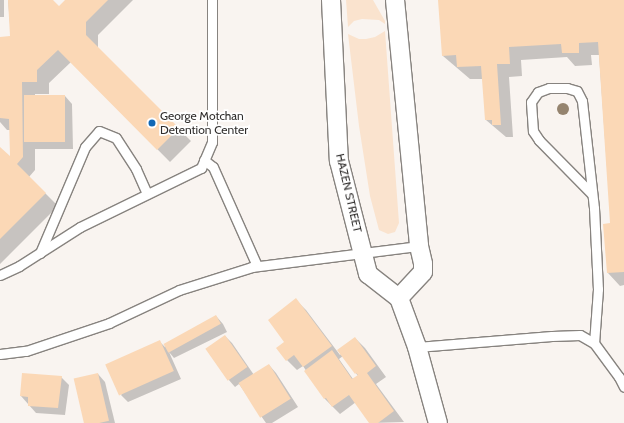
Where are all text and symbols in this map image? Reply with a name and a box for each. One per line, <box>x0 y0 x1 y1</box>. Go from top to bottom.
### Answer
place label: George Motchan Detention Center <box>160 109 248 137</box>
marker: George Motchan Detention Center <box>147 118 157 128</box>
street label: HAZEN STREET <box>333 152 365 234</box>

